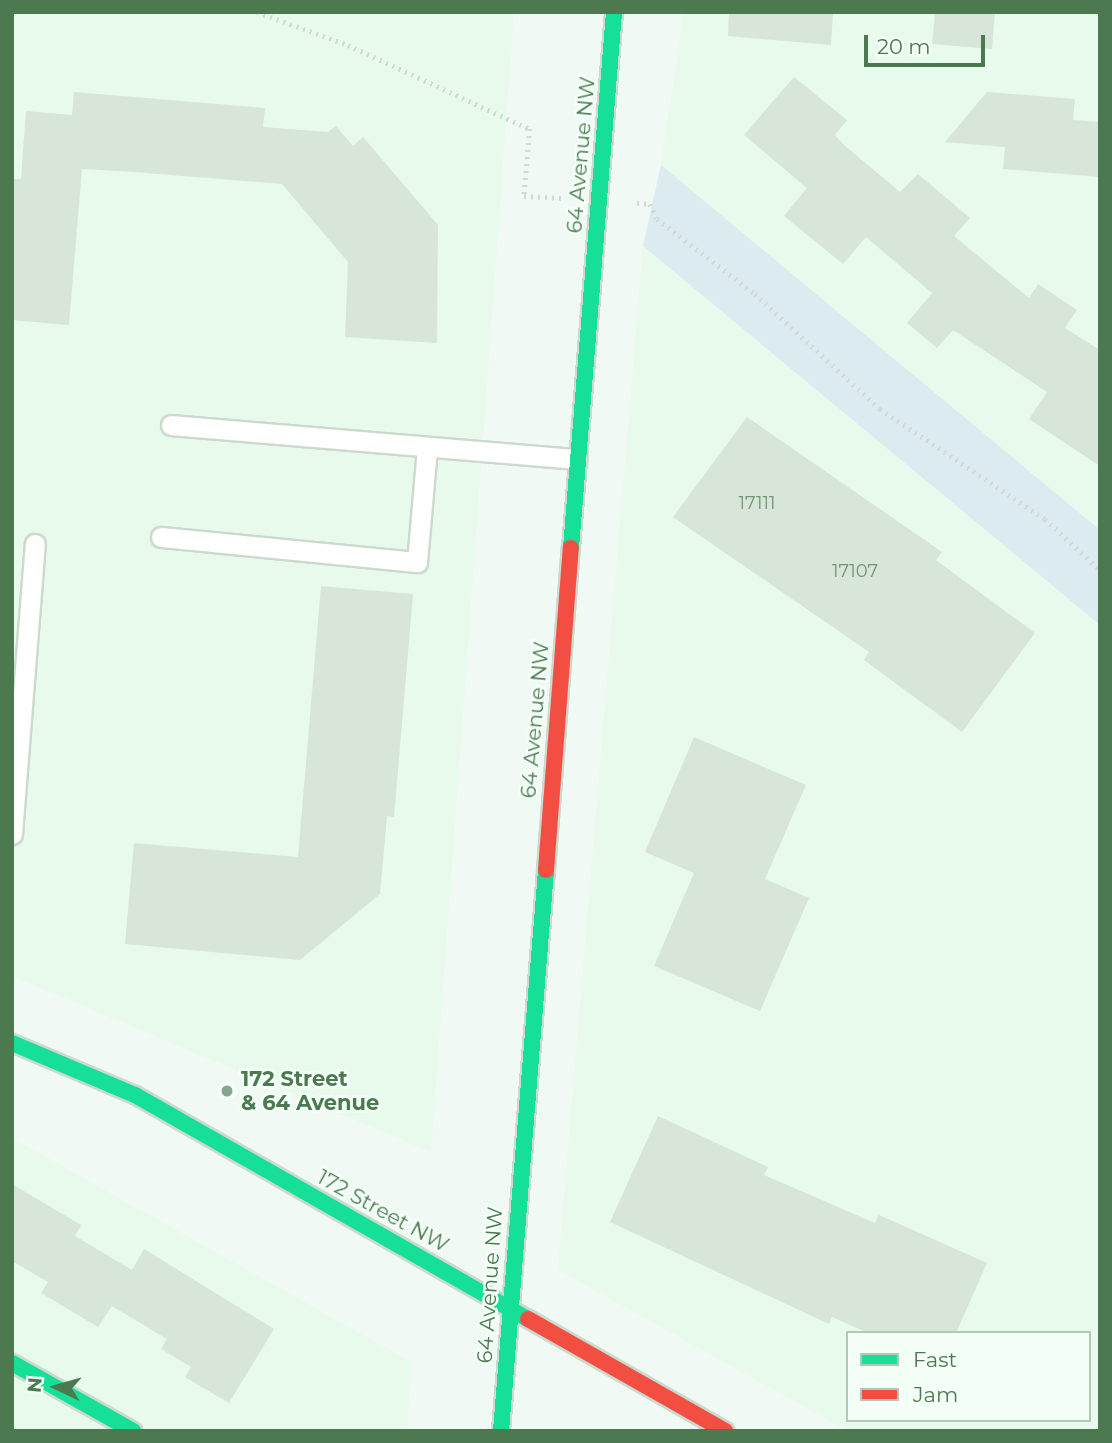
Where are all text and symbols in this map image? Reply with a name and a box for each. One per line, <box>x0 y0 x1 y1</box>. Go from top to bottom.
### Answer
scale bar <box>867 21 988 65</box>
text: 20 m <box>877 34 931 59</box>
street label: 64 Avenue NW <box>562 76 600 234</box>
house number: 17111 <box>739 492 775 514</box>
house number: 17107 <box>832 560 878 582</box>
street label: 64 Avenue NW <box>516 641 554 799</box>
place label: 172 Street & 64 Avenue <box>241 1066 379 1116</box>
marker: 172 Street & 64 Avenue <box>219 1083 235 1099</box>
street label: 172 Street NW <box>313 1164 453 1258</box>
street label: 64 Avenue NW <box>472 1206 508 1364</box>
legend <box>846 1331 1091 1422</box>
text: Fast <box>913 1347 957 1372</box>
north arrow <box>21 1352 91 1422</box>
text: N <box>22 1376 47 1394</box>
text: Jam <box>913 1382 958 1407</box>

